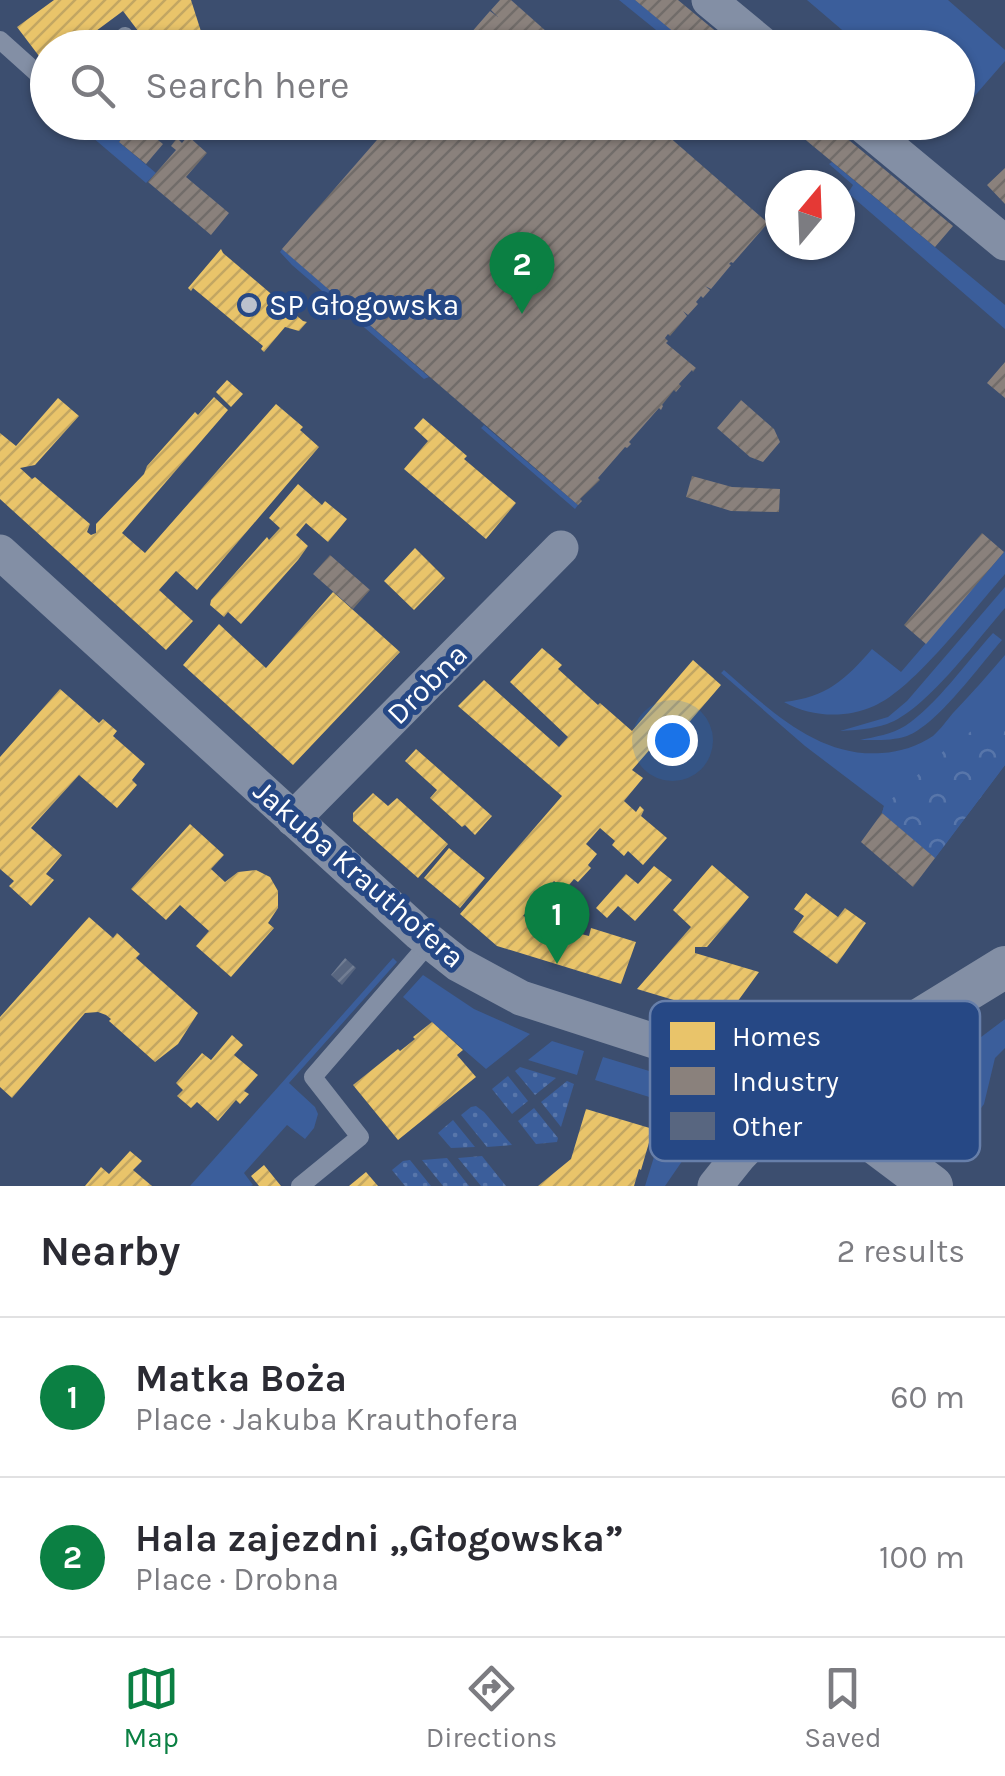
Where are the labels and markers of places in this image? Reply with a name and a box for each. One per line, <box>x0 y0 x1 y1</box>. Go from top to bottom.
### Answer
pin: 2 <box>490 232 554 314</box>
place label: SP Głogowska <box>269 287 459 323</box>
marker: SP Głogowska <box>238 294 260 316</box>
pin: 1 <box>524 882 590 964</box>

